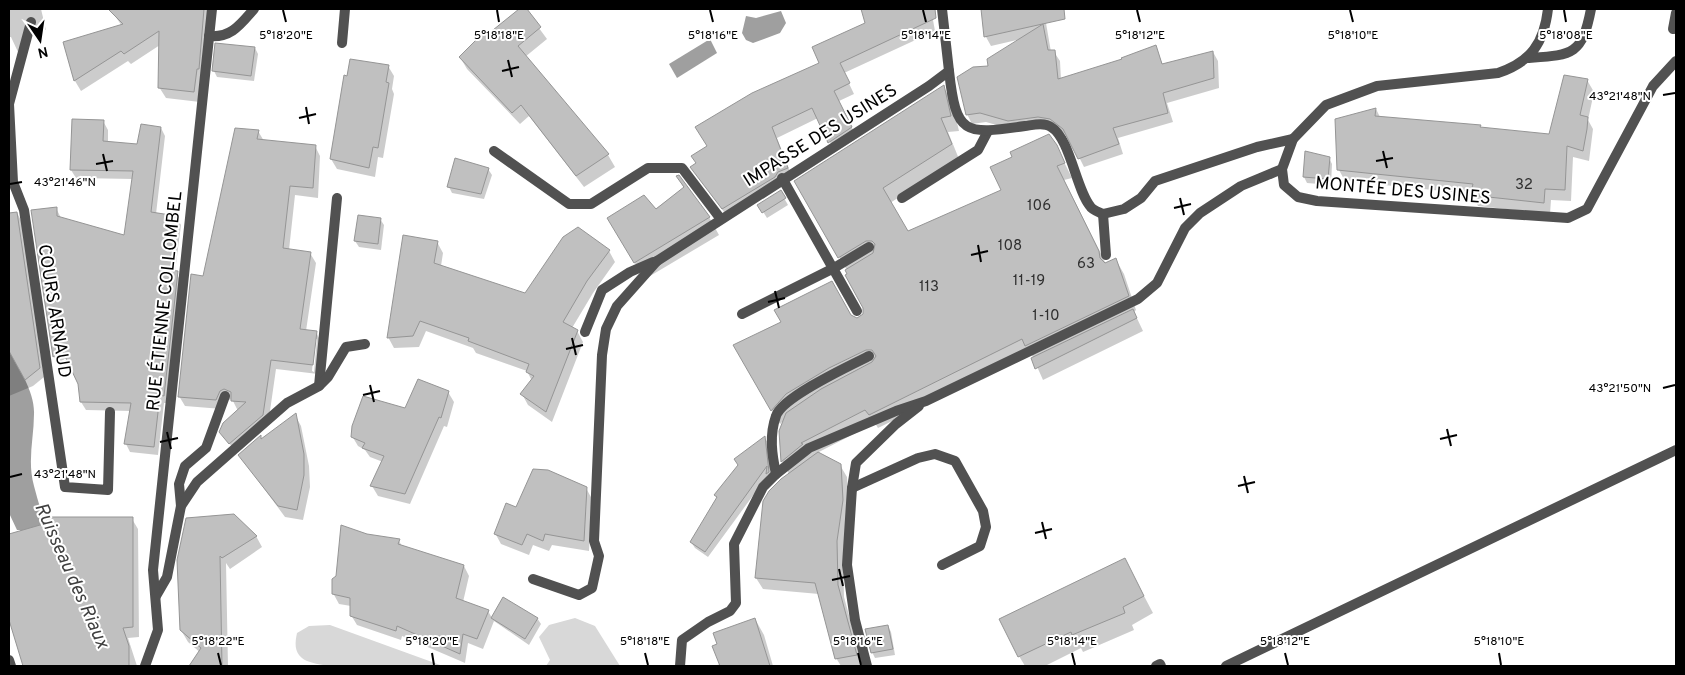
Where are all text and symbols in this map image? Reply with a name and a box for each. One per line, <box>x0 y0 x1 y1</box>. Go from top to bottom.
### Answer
north arrow <box>15 15 65 65</box>
text: 5°18'20"E <box>259 28 313 44</box>
text: 5°18'18"E <box>474 28 524 44</box>
text: 5°18'16"E <box>688 28 738 44</box>
text: 5°18'14"E <box>901 28 951 44</box>
text: 5°18'12"E <box>1115 28 1165 44</box>
text: 5°18'10"E <box>1328 28 1378 44</box>
text: 5°18'08"E <box>1539 28 1593 44</box>
text: N <box>36 42 49 61</box>
street label: IMPASSE DES USINES <box>739 80 902 193</box>
text: 43°21'48"N <box>1589 89 1651 105</box>
street label: MONTÉE DES USINES <box>1314 170 1492 211</box>
text: 43°21'46"N <box>34 175 96 191</box>
house number: 32 <box>1515 176 1533 195</box>
street label: RUE ÉTIENNE COLLOMBEL <box>141 190 188 412</box>
house number: 106 <box>1027 197 1051 216</box>
house number: 108 <box>998 237 1022 256</box>
street label: COURS ARNAUD <box>32 243 75 380</box>
house number: 63 <box>1077 255 1095 274</box>
house number: 11-19 <box>1013 272 1045 291</box>
house number: 113 <box>919 278 939 297</box>
house number: 1-10 <box>1032 307 1060 326</box>
text: 43°21'50"N <box>1589 381 1651 397</box>
text: 43°21'48"N <box>34 467 96 483</box>
water label: Ruisseau des Riaux <box>28 499 115 654</box>
text: 5°18'22"E <box>191 634 245 650</box>
text: 5°18'20"E <box>405 634 459 650</box>
text: 5°18'18"E <box>620 634 670 650</box>
text: 5°18'16"E <box>833 634 883 650</box>
text: 5°18'14"E <box>1047 634 1097 650</box>
text: 5°18'12"E <box>1260 634 1310 650</box>
text: 5°18'10"E <box>1474 634 1524 650</box>

